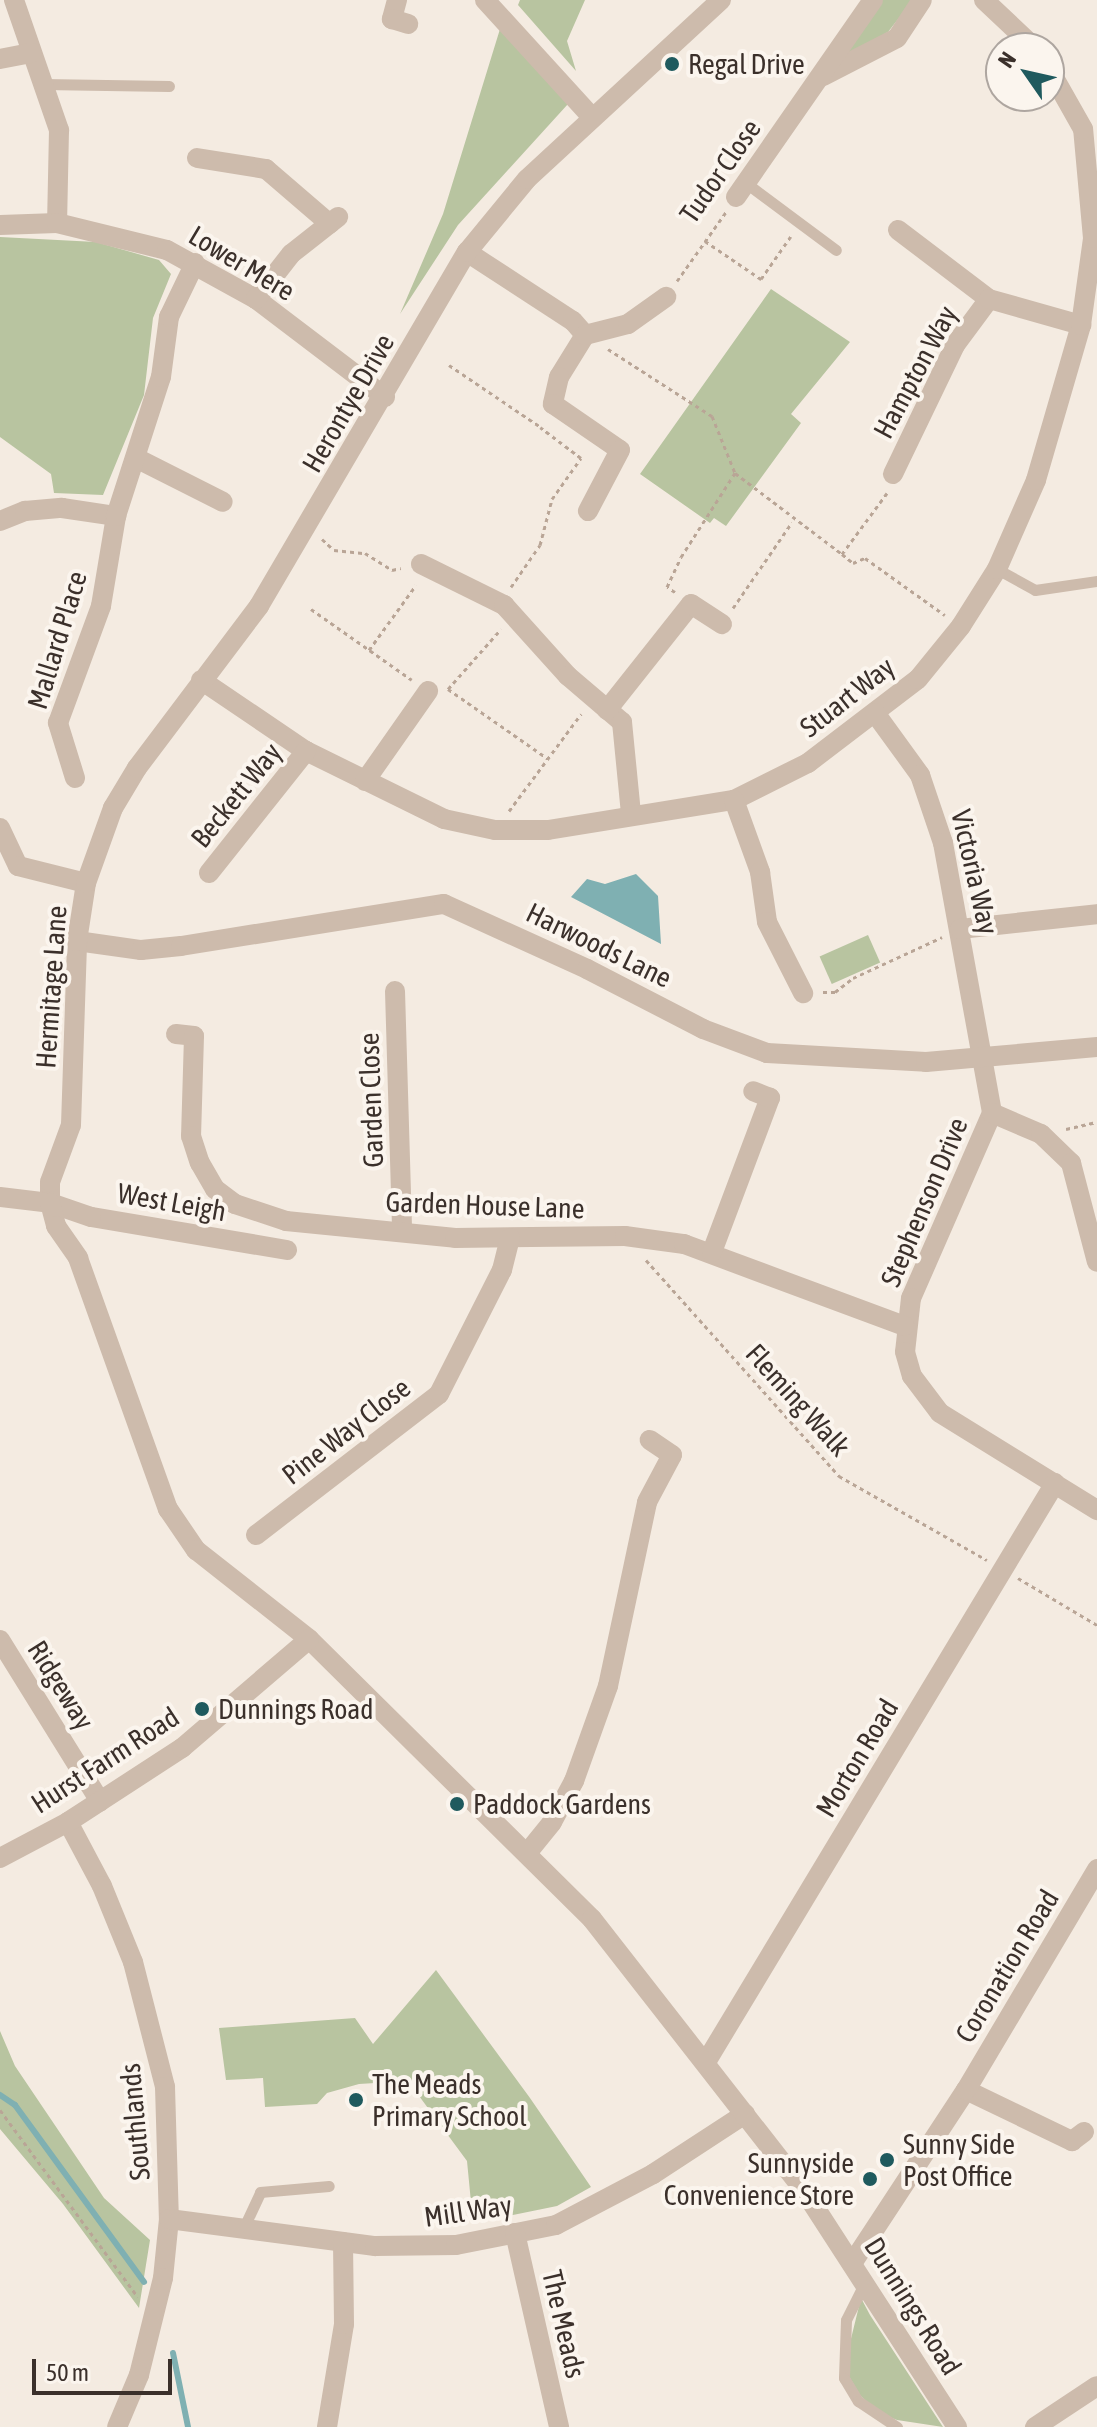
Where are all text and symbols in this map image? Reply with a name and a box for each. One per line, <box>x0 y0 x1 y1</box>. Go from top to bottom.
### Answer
north arrow <box>985 32 1065 112</box>
place label: Regal Drive <box>688 47 805 81</box>
text: N <box>992 47 1021 72</box>
marker: Regal Drive <box>663 55 681 73</box>
street label: Tudor Close <box>672 113 768 229</box>
street label: Lower Mere <box>183 218 301 308</box>
street label: Hampton Way <box>866 300 964 444</box>
street label: Herontye Drive <box>295 328 401 478</box>
street label: Mallard Place <box>20 567 94 713</box>
street label: Stuart Way <box>793 650 901 744</box>
street label: Beckett Way <box>184 736 288 854</box>
street label: Victoria Way <box>944 806 1006 938</box>
street label: Harwoods Lane <box>521 895 677 995</box>
street label: Hermitage Lane <box>29 904 73 1070</box>
street label: Garden Close <box>352 1032 390 1168</box>
street label: Stephenson Drive <box>873 1112 975 1292</box>
street label: West Leigh <box>115 1176 229 1228</box>
street label: Garden House Lane <box>385 1185 585 1225</box>
street label: Fleming Walk <box>739 1337 857 1463</box>
street label: Pine Way Close <box>275 1371 417 1491</box>
street label: Ridgeway <box>21 1634 101 1736</box>
place label: Dunnings Road <box>218 1692 374 1726</box>
street label: Morton Road <box>809 1693 905 1823</box>
street label: Hurst Farm Road <box>25 1700 185 1820</box>
marker: Dunnings Road <box>193 1700 211 1718</box>
place label: Paddock Gardens <box>473 1787 651 1821</box>
marker: Paddock Gardens <box>448 1795 466 1813</box>
street label: Coronation Road <box>948 1883 1066 2049</box>
street label: Southlands <box>113 2062 157 2182</box>
place label: The Meads Primary School <box>372 2067 527 2133</box>
marker: The Meads Primary School <box>347 2091 365 2109</box>
place label: Sunny Side Post Office <box>903 2127 1015 2193</box>
place label: Sunnyside Convenience Store <box>664 2146 854 2212</box>
marker: Sunny Side Post Office <box>878 2151 896 2169</box>
marker: Sunnyside Convenience Store <box>861 2170 879 2188</box>
street label: Mill Way <box>422 2188 514 2234</box>
street label: Dunnings Road <box>858 2231 968 2381</box>
street label: The Meads <box>535 2267 593 2381</box>
scale bar <box>36 2343 176 2393</box>
text: 50 m <box>46 2359 89 2386</box>

